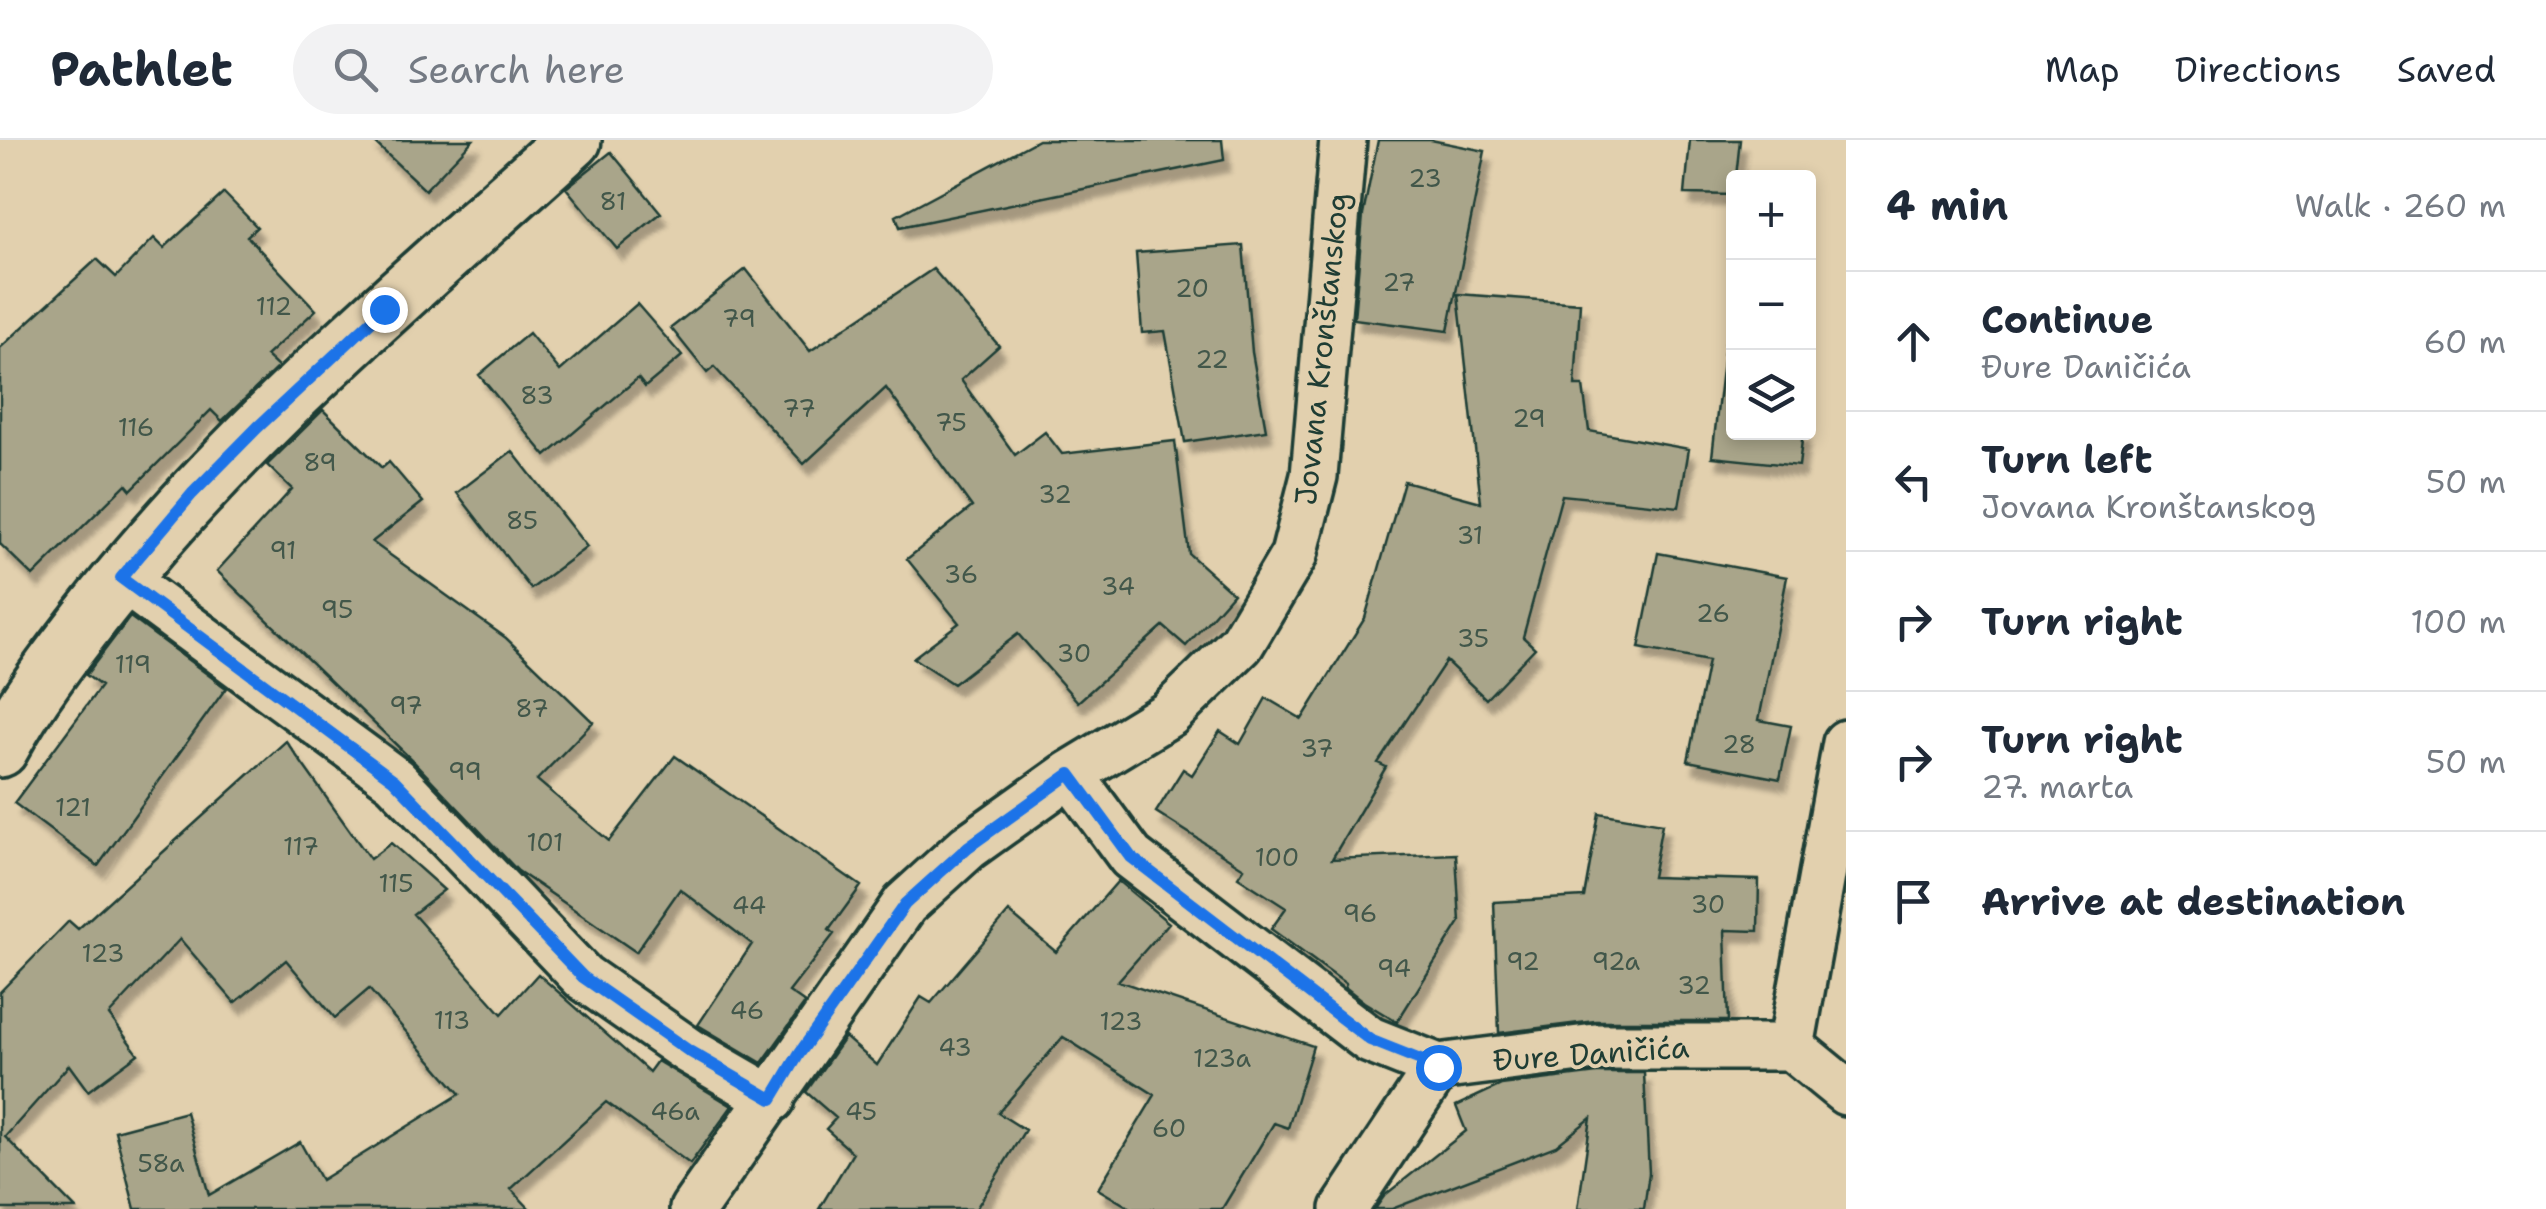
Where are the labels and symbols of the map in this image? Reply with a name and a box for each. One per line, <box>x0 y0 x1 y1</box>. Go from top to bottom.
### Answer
house number: 23 <box>1408 161 1442 195</box>
house number: 81 <box>600 184 626 218</box>
street label: Jovana Kronštanskog <box>1285 191 1358 507</box>
house number: 27 <box>1382 265 1416 299</box>
house number: 20 <box>1175 271 1209 305</box>
route end <box>362 287 408 333</box>
house number: 112 <box>256 289 292 323</box>
house number: 79 <box>722 301 756 335</box>
house number: 22 <box>1195 342 1229 376</box>
house number: 83 <box>520 378 554 412</box>
house number: 77 <box>782 391 816 425</box>
house number: 29 <box>1512 401 1546 435</box>
house number: 75 <box>935 405 967 439</box>
house number: 116 <box>118 410 154 444</box>
house number: 89 <box>303 445 337 479</box>
house number: 32 <box>1038 477 1072 511</box>
house number: 85 <box>506 503 538 537</box>
house number: 31 <box>1457 518 1483 552</box>
house number: 91 <box>269 533 297 567</box>
house number: 36 <box>944 557 978 591</box>
house number: 34 <box>1101 569 1135 603</box>
house number: 95 <box>321 592 353 626</box>
house number: 26 <box>1696 596 1730 630</box>
house number: 35 <box>1457 621 1489 655</box>
house number: 30 <box>1057 636 1091 670</box>
house number: 119 <box>115 647 151 681</box>
house number: 97 <box>389 688 423 722</box>
house number: 87 <box>515 691 549 725</box>
house number: 28 <box>1722 727 1756 761</box>
house number: 37 <box>1301 731 1333 765</box>
house number: 99 <box>448 754 482 788</box>
house number: 121 <box>55 790 91 824</box>
house number: 101 <box>527 825 563 859</box>
house number: 117 <box>283 829 319 863</box>
house number: 100 <box>1255 840 1299 874</box>
house number: 115 <box>379 866 413 900</box>
house number: 30 <box>1691 887 1725 921</box>
house number: 44 <box>732 888 766 922</box>
house number: 96 <box>1343 896 1377 930</box>
house number: 123 <box>82 936 124 970</box>
house number: 92 <box>1506 944 1540 978</box>
house number: 92a <box>1592 944 1641 978</box>
house number: 94 <box>1377 951 1411 985</box>
house number: 32 <box>1677 968 1711 1002</box>
house number: 46 <box>730 993 764 1027</box>
house number: 113 <box>434 1003 470 1037</box>
house number: 123 <box>1100 1004 1142 1038</box>
street label: Đure Daničića <box>1491 1026 1691 1081</box>
house number: 43 <box>938 1030 972 1064</box>
house number: 123a <box>1193 1041 1251 1075</box>
route start <box>1416 1045 1462 1091</box>
house number: 46a <box>650 1094 700 1128</box>
house number: 45 <box>845 1094 877 1128</box>
house number: 60 <box>1152 1111 1186 1145</box>
house number: 58a <box>137 1146 185 1180</box>

